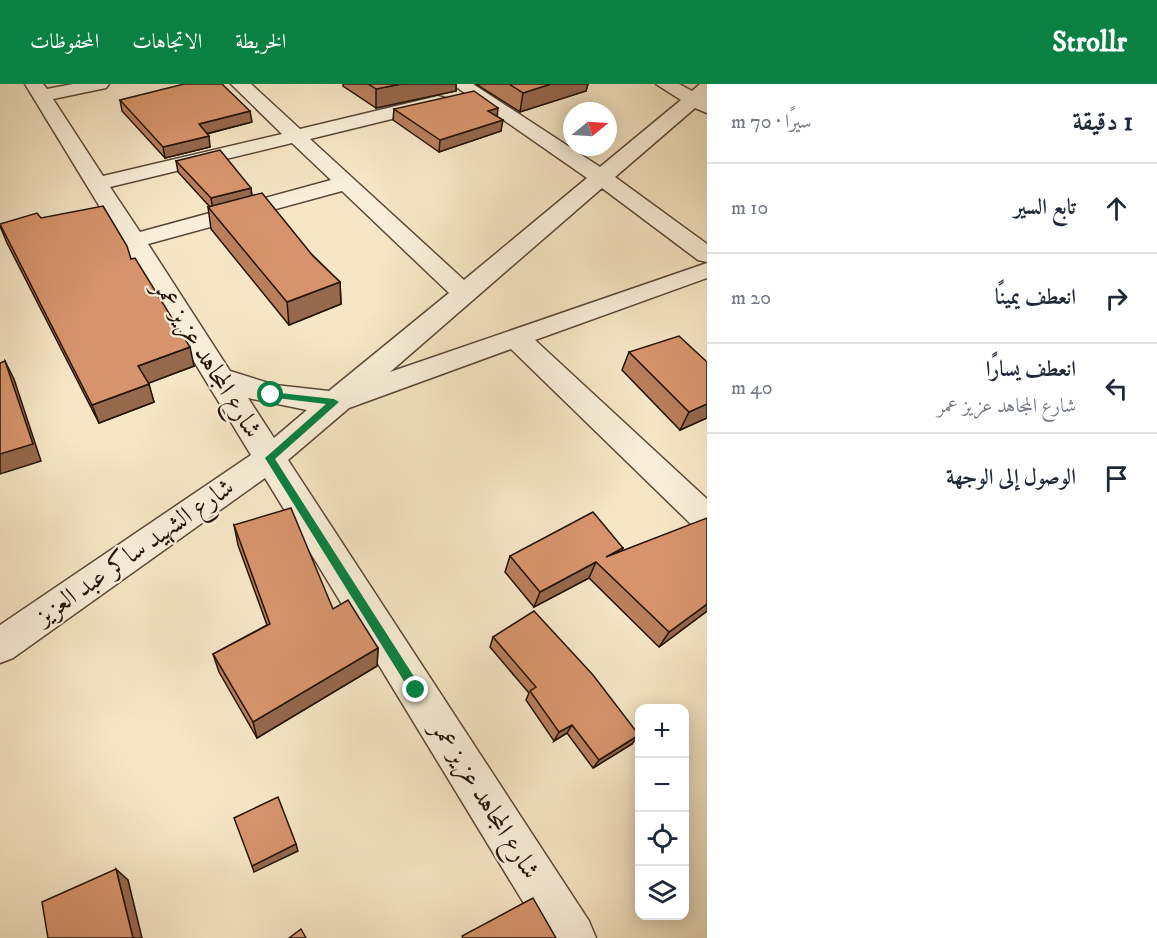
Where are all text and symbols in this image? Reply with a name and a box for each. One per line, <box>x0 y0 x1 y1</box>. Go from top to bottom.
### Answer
text: Strollr <box>1052 25 1127 60</box>
text: المحفوظات <box>30 29 99 55</box>
text: الاتجاهات <box>132 29 202 55</box>
text: الخريطة <box>235 29 286 55</box>
north arrow <box>563 102 617 156</box>
text: 1 دقيقة <box>1072 106 1133 139</box>
text: سيرًا · 70 m <box>731 110 812 135</box>
icon: ahead <box>1100 192 1133 225</box>
text: تابع السير <box>1014 194 1076 221</box>
text: 10 m <box>731 196 768 221</box>
street label: شارع المجاهد عزيز عمر <box>140 271 269 446</box>
icon: right <box>1100 282 1133 315</box>
text: انعطف يمينًا <box>995 284 1076 311</box>
text: 20 m <box>731 286 771 311</box>
text: انعطف يسارًا <box>986 356 1076 383</box>
icon: left <box>1100 372 1133 405</box>
text: 40 m <box>731 376 773 401</box>
route start <box>257 381 283 407</box>
text: شارع المجاهد عزيز عمر <box>937 394 1076 419</box>
icon: arrive <box>1100 462 1133 495</box>
text: الوصول إلى الوجهة <box>946 464 1076 491</box>
street label: شارع الشهيد ساكر عبد العزيز <box>27 471 243 638</box>
route end <box>402 676 428 702</box>
map controls <box>635 704 689 920</box>
button: + <box>635 704 689 758</box>
street label: شارع المجاهد عزيز عمر <box>418 712 547 887</box>
button: − <box>635 758 689 812</box>
button: locate <box>635 812 689 866</box>
button: layers <box>635 866 689 920</box>

